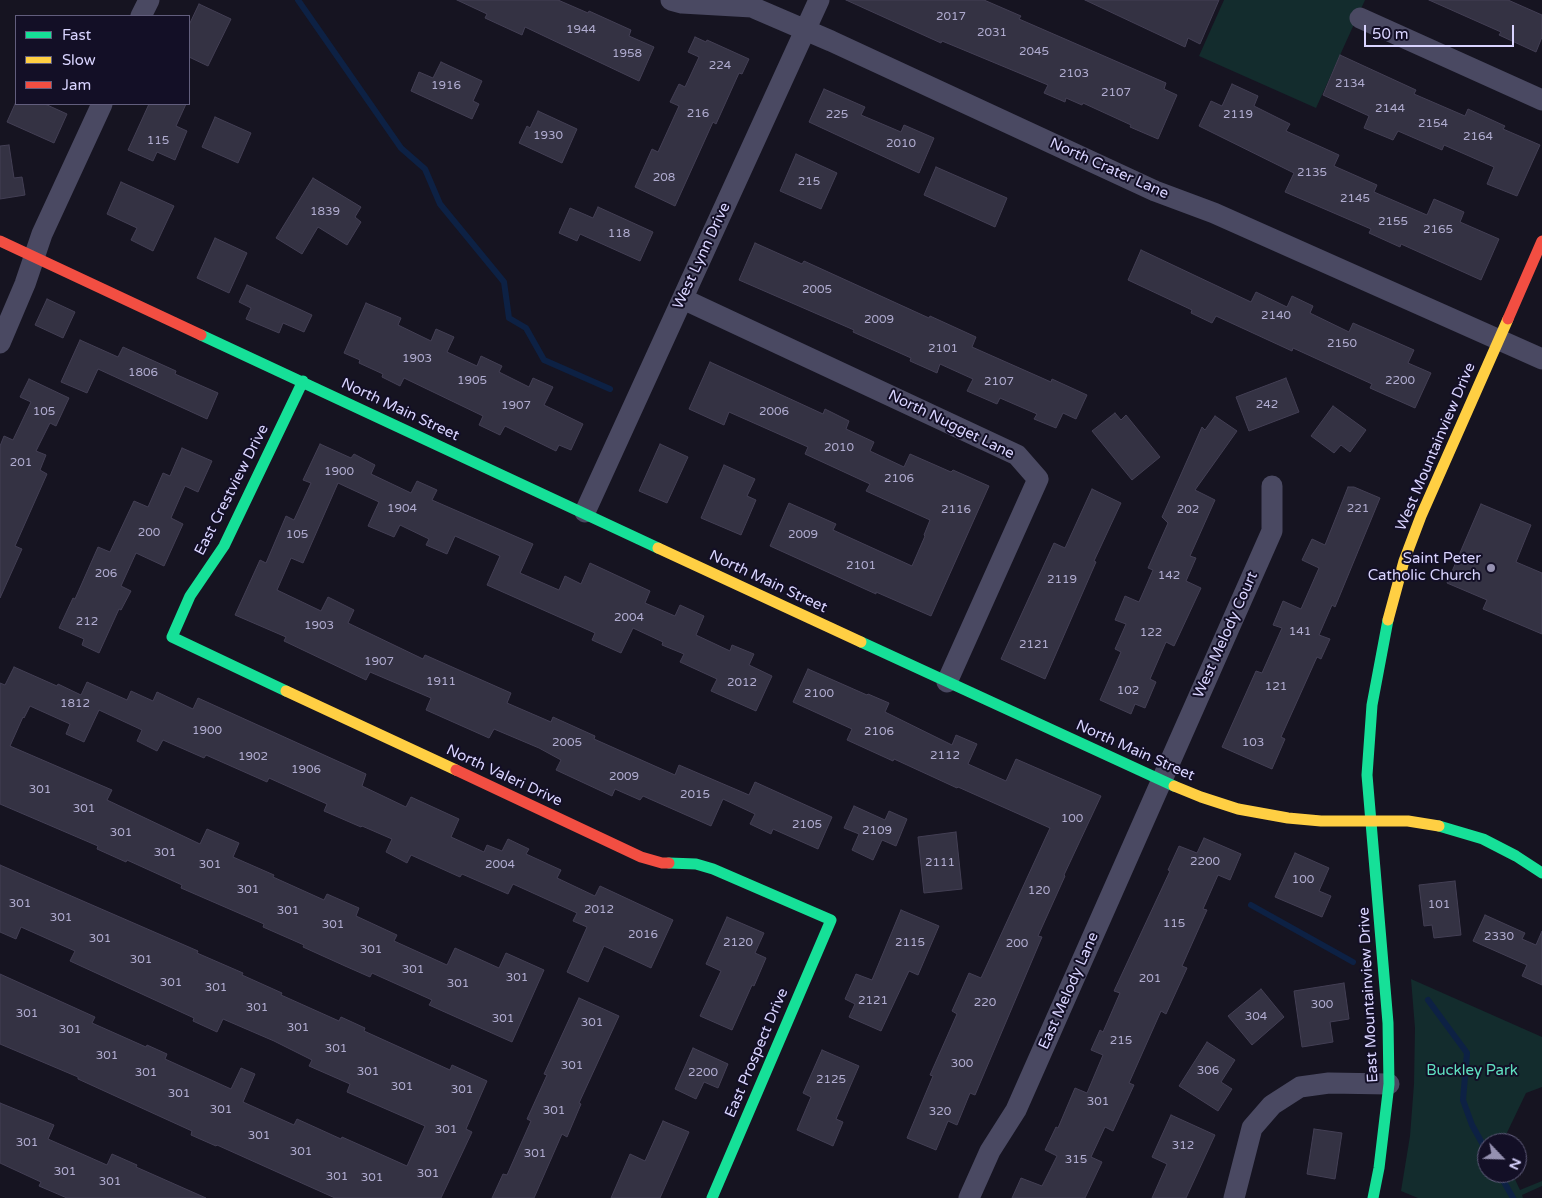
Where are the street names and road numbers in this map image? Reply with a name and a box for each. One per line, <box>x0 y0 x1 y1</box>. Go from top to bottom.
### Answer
street label: North Crater Lane <box>1047 135 1171 203</box>
street label: West Lynn Drive <box>669 200 735 312</box>
street label: West Mountainview Drive <box>1392 360 1480 534</box>
street label: North Main Street <box>338 375 462 445</box>
street label: North Nugget Lane <box>885 387 1017 463</box>
street label: East Crestview Drive <box>191 421 273 559</box>
street label: North Main Street <box>706 547 830 617</box>
street label: West Melody Court <box>1190 569 1262 701</box>
street label: North Main Street <box>1073 717 1197 785</box>
street label: North Valeri Drive <box>443 741 565 811</box>
street label: East Mountainview Drive <box>1355 907 1383 1083</box>
street label: East Melody Lane <box>1035 930 1103 1052</box>
street label: East Prospect Drive <box>722 986 792 1120</box>

